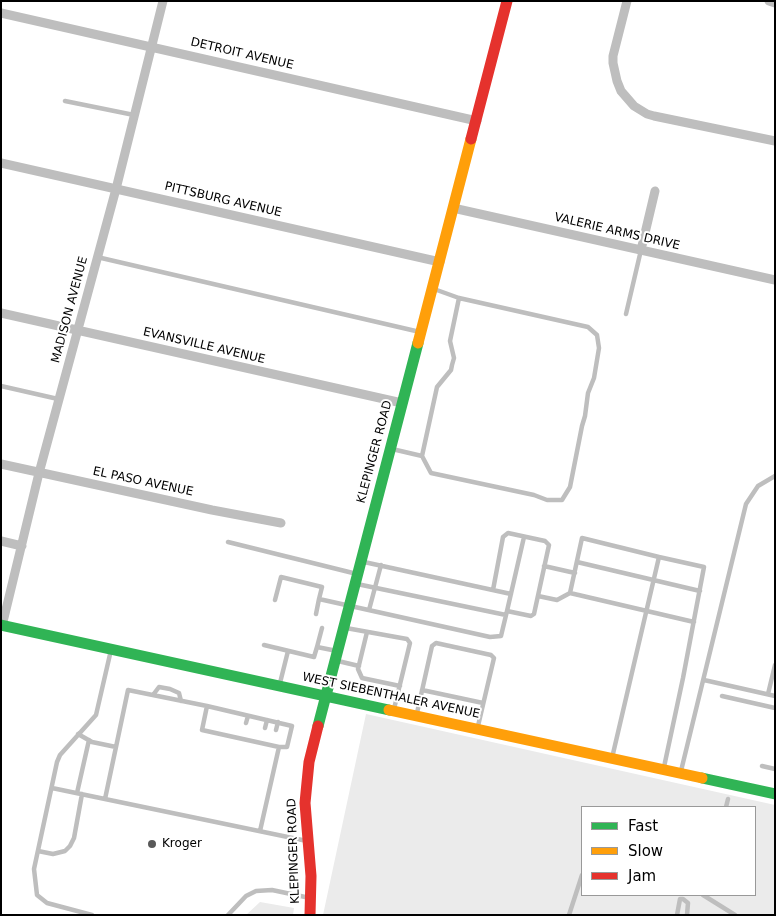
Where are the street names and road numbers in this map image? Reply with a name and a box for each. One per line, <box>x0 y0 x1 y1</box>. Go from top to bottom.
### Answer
street label: DETROIT AVENUE <box>189 35 295 73</box>
street label: PITTSBURG AVENUE <box>163 180 283 220</box>
street label: VALERIE ARMS DRIVE <box>553 211 681 253</box>
street label: MADISON AVENUE <box>49 255 91 365</box>
street label: EVANSVILLE AVENUE <box>142 325 266 367</box>
street label: KLEPINGER ROAD <box>354 399 396 505</box>
street label: EL PASO AVENUE <box>92 464 194 500</box>
street label: WEST SIEBENTHALER AVENUE <box>301 670 481 722</box>
street label: KLEPINGER ROAD <box>285 798 303 904</box>

